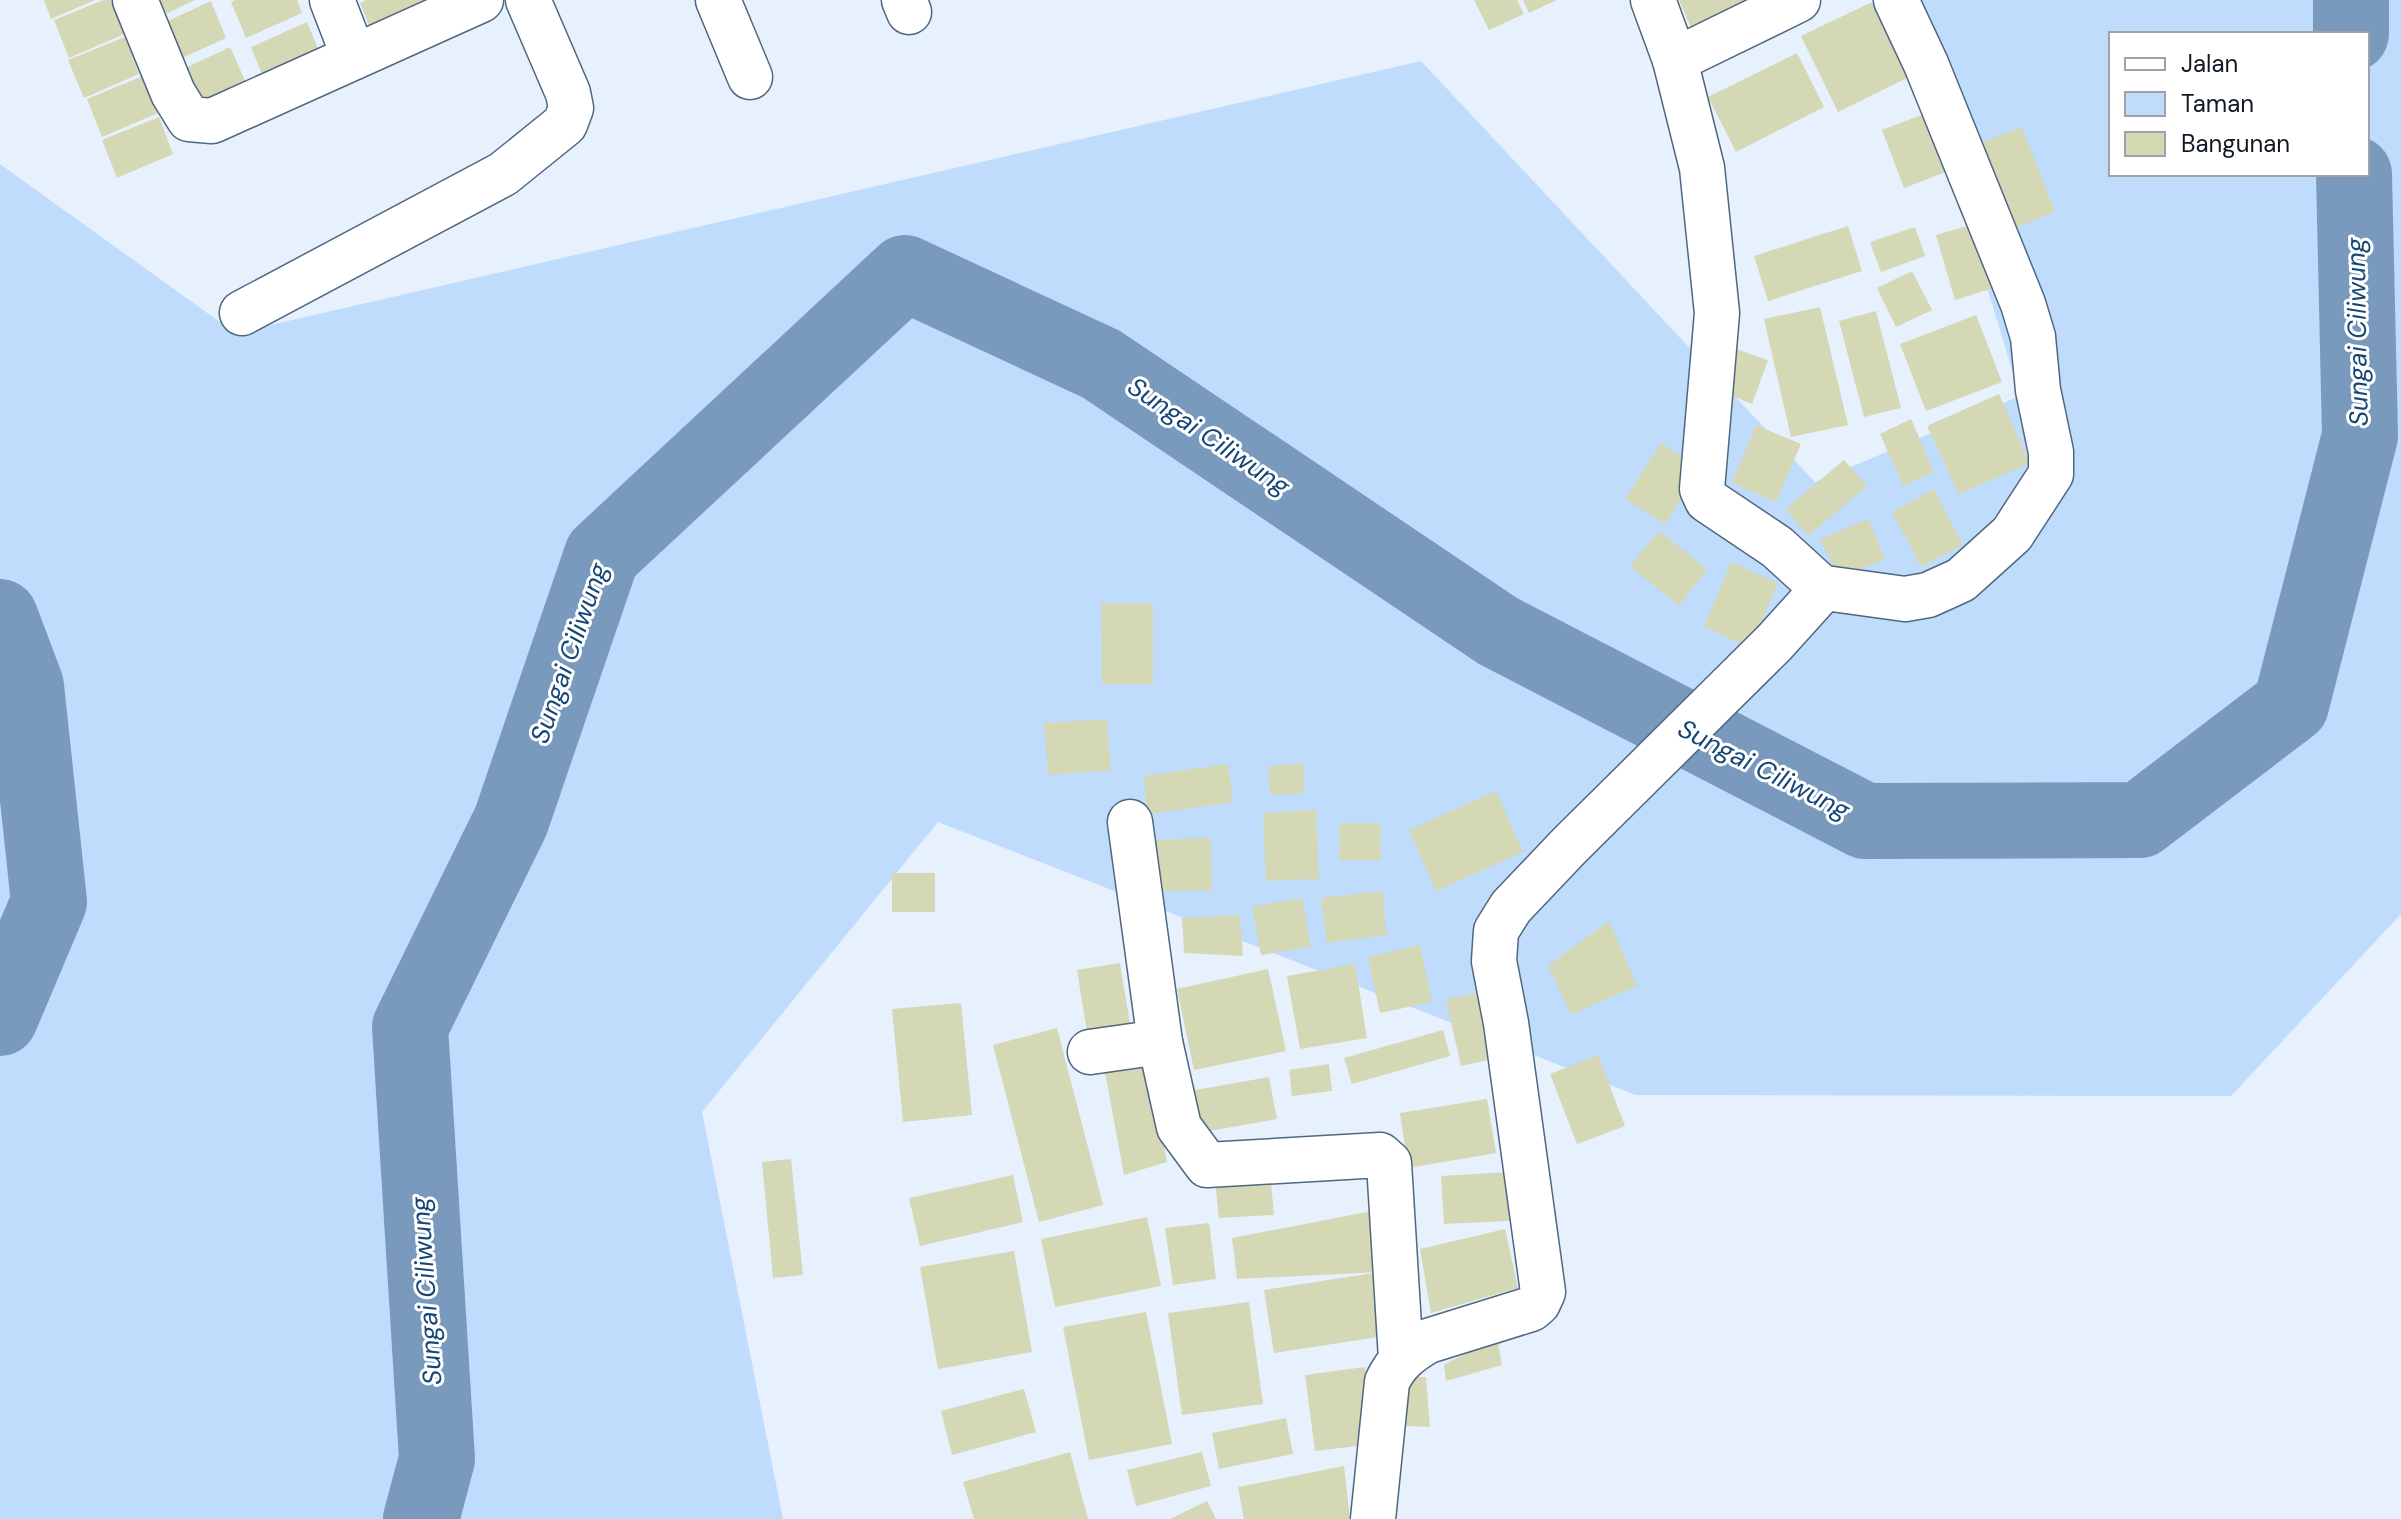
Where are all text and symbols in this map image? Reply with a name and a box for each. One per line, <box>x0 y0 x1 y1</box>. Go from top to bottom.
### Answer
legend <box>2109 32 2369 176</box>
text: Jalan <box>2181 48 2238 79</box>
text: Taman <box>2181 88 2254 119</box>
text: Bangunan <box>2181 128 2290 159</box>
water label: Sungai Ciliwung <box>2338 237 2376 427</box>
water label: Sungai Ciliwung <box>1121 369 1297 503</box>
water label: Sungai Ciliwung <box>522 558 616 748</box>
water label: Sungai Ciliwung <box>1672 711 1856 827</box>
water label: Sungai Ciliwung <box>402 1195 450 1386</box>

